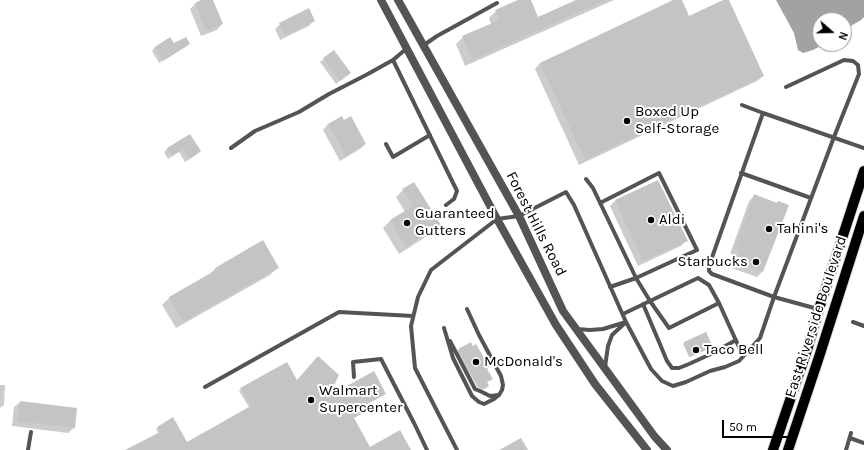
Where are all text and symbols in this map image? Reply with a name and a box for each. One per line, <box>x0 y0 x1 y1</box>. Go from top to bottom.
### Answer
north arrow <box>812 12 852 52</box>
text: N <box>835 30 850 42</box>
place label: Boxed Up Self-Storage <box>635 103 719 138</box>
marker: Boxed Up Self-Storage <box>622 116 632 126</box>
street label: Forest Hills Road <box>502 169 570 279</box>
place label: Guaranteed Gutters <box>415 205 495 240</box>
place label: Aldi <box>659 211 685 229</box>
marker: Aldi <box>646 215 656 225</box>
marker: Guaranteed Gutters <box>402 218 412 228</box>
place label: Tahini's <box>777 220 828 238</box>
marker: Tahini's <box>764 224 774 234</box>
street label: East Riverside Boulevard <box>781 234 851 400</box>
place label: Starbucks <box>678 253 748 271</box>
marker: Starbucks <box>751 257 761 267</box>
place label: Taco Bell <box>704 341 763 359</box>
marker: Taco Bell <box>691 345 701 355</box>
place label: McDonald's <box>484 353 563 371</box>
marker: McDonald's <box>471 357 481 367</box>
place label: Walmart Supercenter <box>319 382 402 417</box>
marker: Walmart Supercenter <box>306 395 316 405</box>
scale bar <box>724 412 797 438</box>
text: 50 m <box>729 420 757 434</box>

